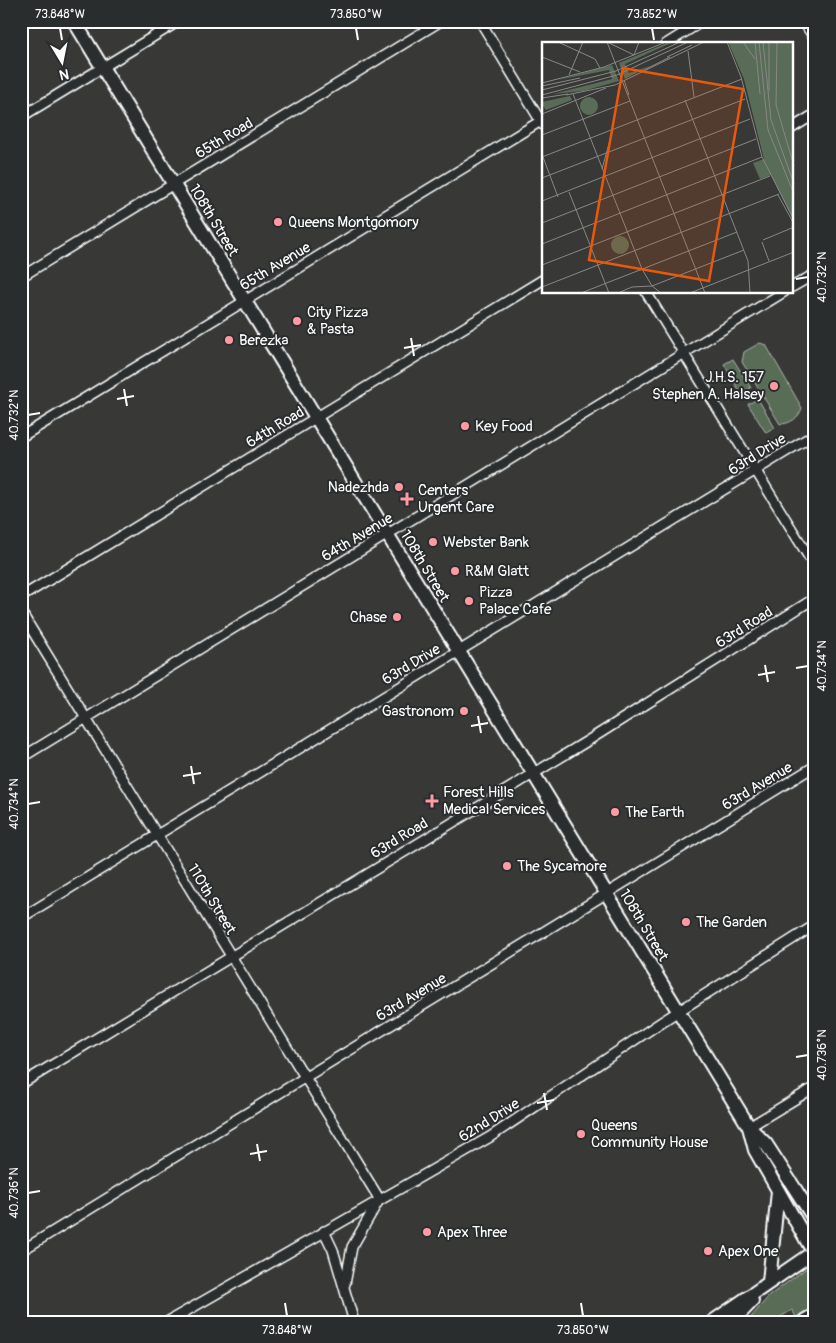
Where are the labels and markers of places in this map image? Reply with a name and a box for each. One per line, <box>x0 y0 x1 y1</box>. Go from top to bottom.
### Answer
place label: Queens Montgomory <box>288 213 419 232</box>
marker: Queens Montgomory <box>272 216 284 228</box>
place label: City Pizza & Pasta <box>307 303 368 339</box>
marker: City Pizza & Pasta <box>291 315 303 327</box>
place label: Berezka <box>239 331 288 350</box>
marker: Berezka <box>223 334 235 346</box>
place label: J.H.S. 157 Stephen A. Halsey <box>652 368 765 404</box>
marker: J.H.S. 157 Stephen A. Halsey <box>768 380 780 392</box>
place label: Key Food <box>475 417 533 436</box>
marker: Key Food <box>459 420 471 432</box>
place label: Nadezhda <box>328 478 389 497</box>
marker: Nadezhda <box>393 481 405 493</box>
place label: Centers Urgent Care <box>418 481 495 517</box>
marker: Centers Urgent Care <box>400 492 414 506</box>
place label: Webster Bank <box>443 533 530 552</box>
marker: Webster Bank <box>427 536 439 548</box>
place label: R&M Glatt <box>465 562 530 581</box>
marker: R&M Glatt <box>449 565 461 577</box>
place label: Pizza Palace Cafe <box>479 583 552 619</box>
marker: Pizza Palace Cafe <box>463 595 475 607</box>
place label: Chase <box>350 608 388 627</box>
marker: Chase <box>391 611 403 623</box>
place label: Gastronom <box>382 702 454 721</box>
marker: Gastronom <box>458 705 470 717</box>
place label: Forest Hills Medical Services <box>443 783 546 819</box>
marker: Forest Hills Medical Services <box>425 794 439 808</box>
place label: The Earth <box>625 803 684 822</box>
marker: The Earth <box>609 806 621 818</box>
place label: The Sycamore <box>517 857 607 876</box>
marker: The Sycamore <box>501 860 513 872</box>
place label: The Garden <box>696 913 767 932</box>
marker: The Garden <box>680 916 692 928</box>
place label: Queens Community House <box>591 1116 709 1152</box>
marker: Queens Community House <box>575 1128 587 1140</box>
place label: Apex Three <box>437 1223 508 1242</box>
marker: Apex Three <box>421 1226 433 1238</box>
place label: Apex One <box>718 1242 779 1261</box>
marker: Apex One <box>702 1245 714 1257</box>

